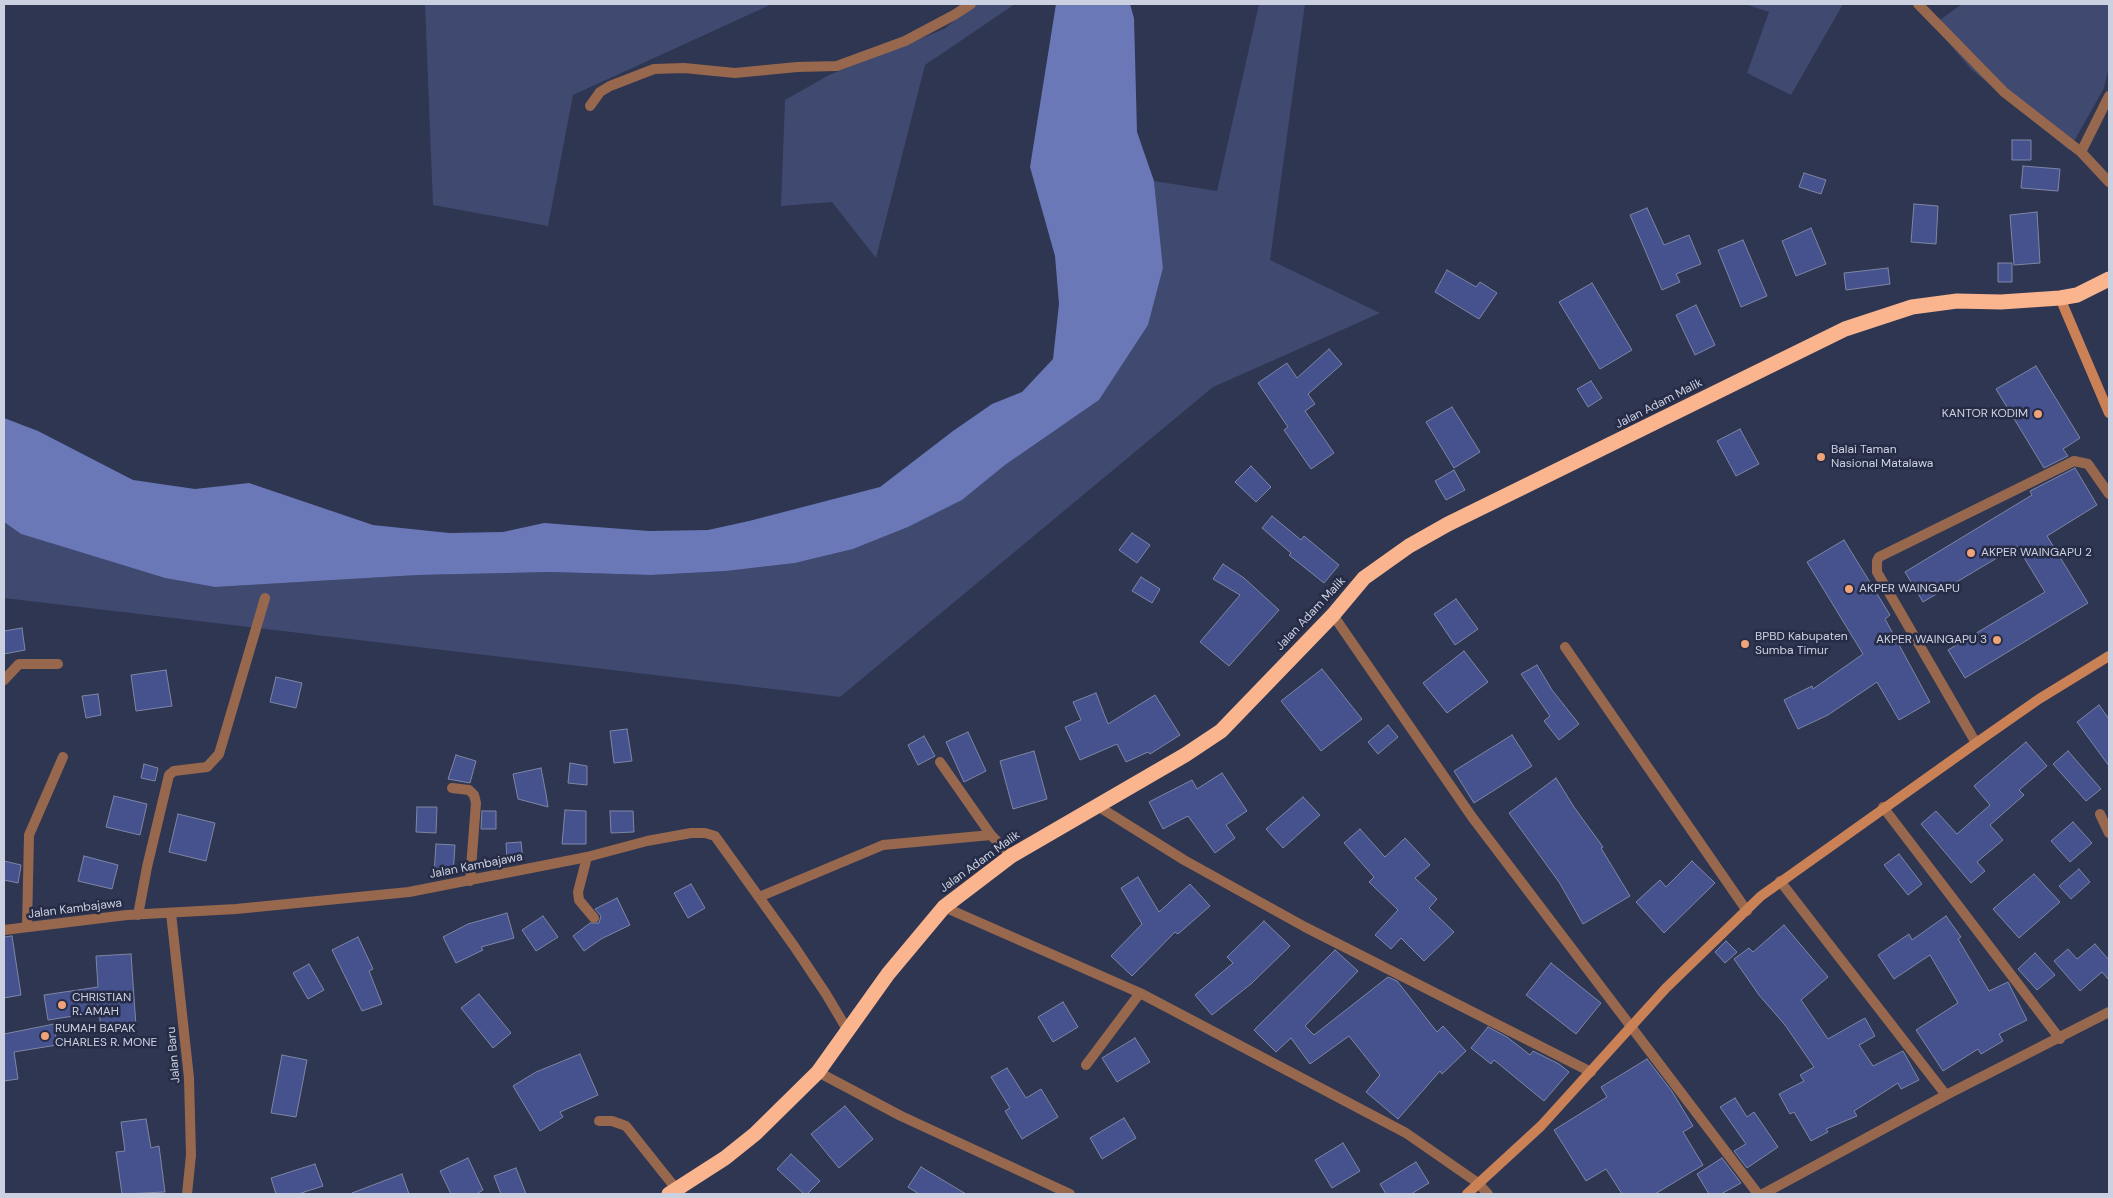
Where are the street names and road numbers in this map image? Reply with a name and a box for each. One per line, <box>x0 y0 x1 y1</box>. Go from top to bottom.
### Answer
street label: Jalan Adam Malik <box>1613 376 1705 432</box>
street label: Jalan Adam Malik <box>1273 574 1349 654</box>
street label: Jalan Adam Malik <box>937 828 1023 896</box>
street label: Jalan Kambajawa <box>428 850 524 882</box>
street label: Jalan Kambajawa <box>27 896 123 922</box>
street label: Jalan Baru <box>164 1026 184 1084</box>

